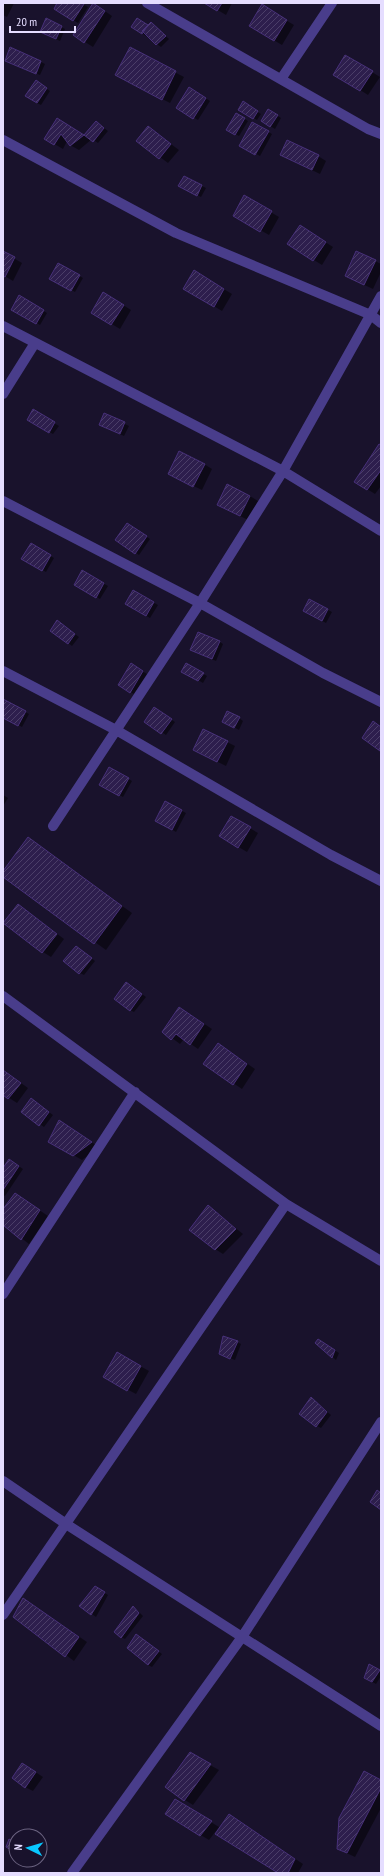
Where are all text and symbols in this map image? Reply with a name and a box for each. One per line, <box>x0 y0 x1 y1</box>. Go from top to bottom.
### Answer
scale bar <box>10 8 75 34</box>
text: 20 m <box>16 14 37 29</box>
north arrow <box>8 1828 48 1868</box>
text: N <box>11 1844 25 1851</box>

